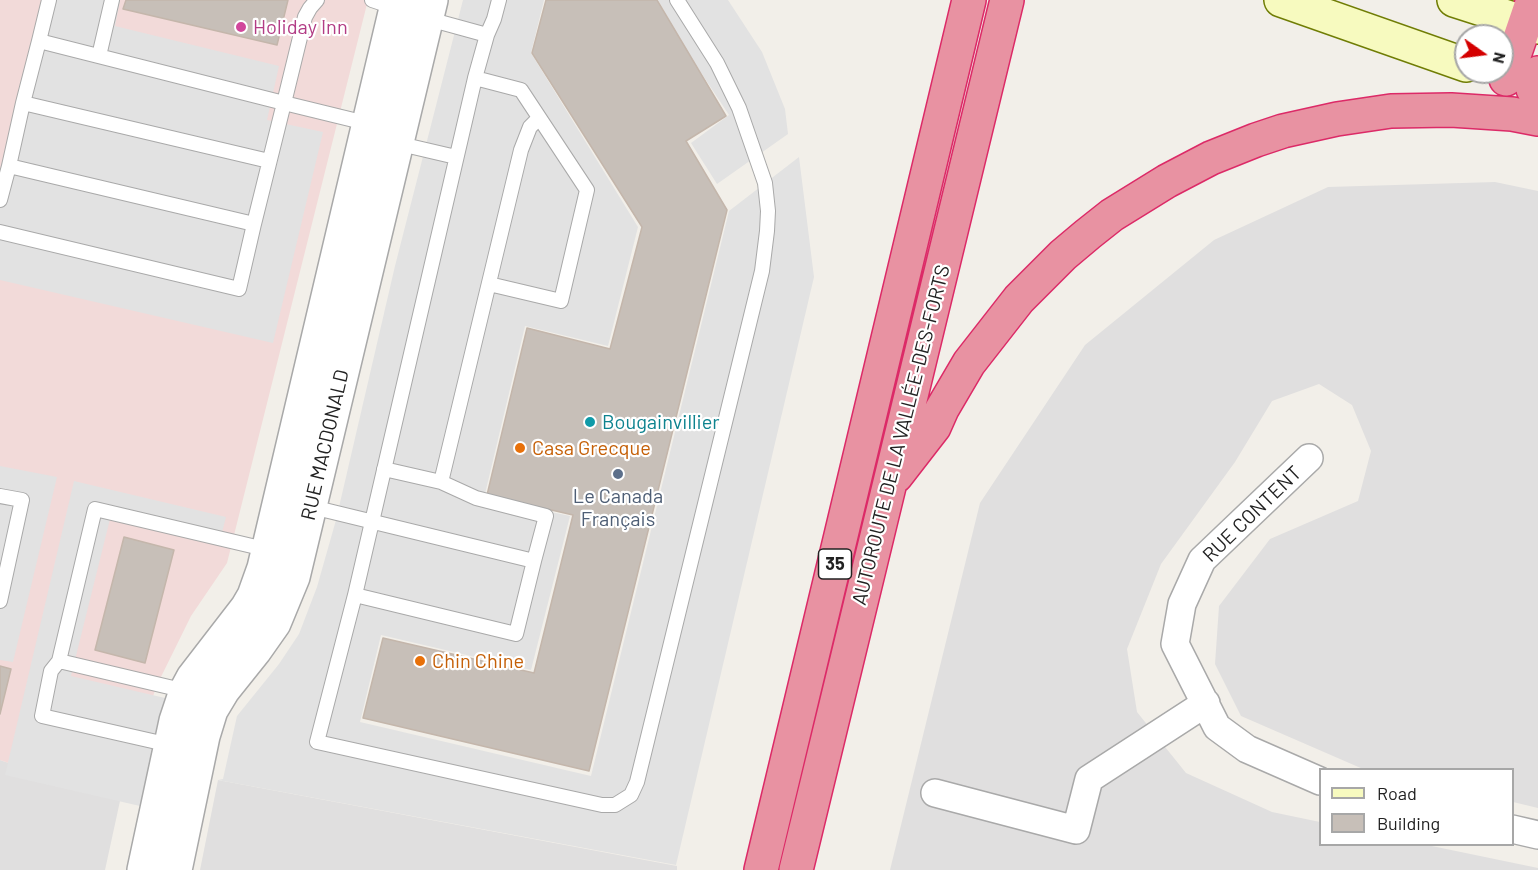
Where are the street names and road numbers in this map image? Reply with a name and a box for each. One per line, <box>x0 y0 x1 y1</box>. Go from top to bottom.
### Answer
street label: AUTOROUTE DE LA VALLÉE-DES-FORTS <box>847 262 955 608</box>
street label: RUE MACDONALD <box>296 367 354 523</box>
street label: RUE CONTENT <box>1198 461 1306 567</box>
road number: 35 <box>818 549 852 579</box>

